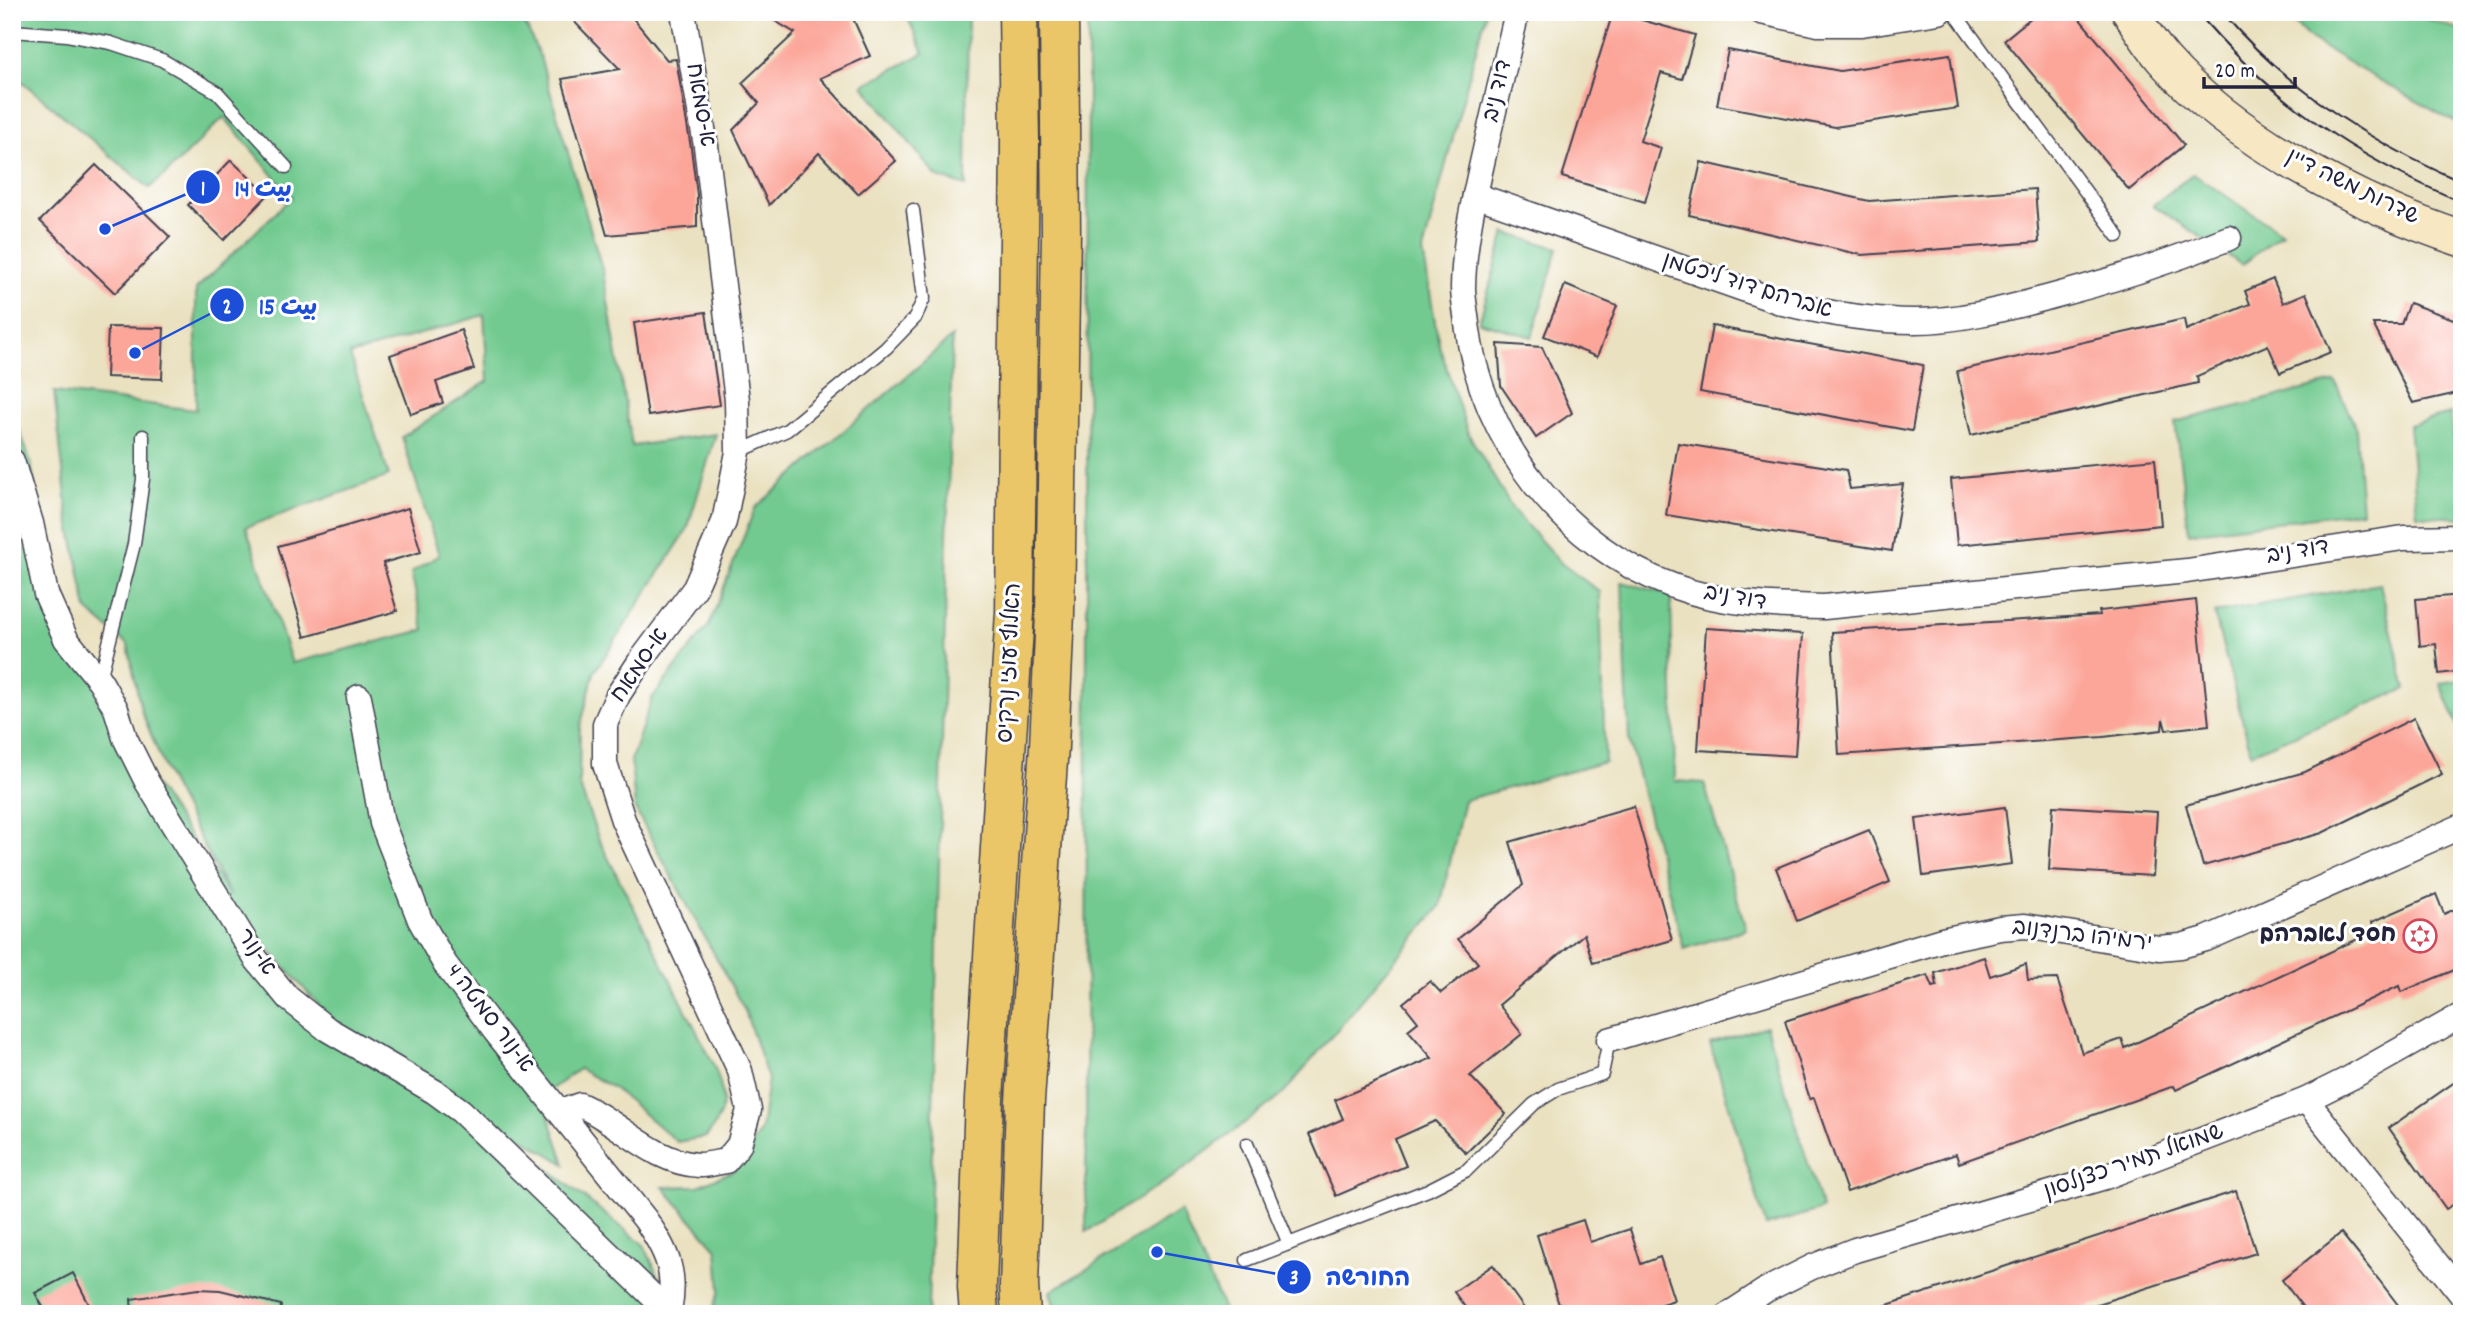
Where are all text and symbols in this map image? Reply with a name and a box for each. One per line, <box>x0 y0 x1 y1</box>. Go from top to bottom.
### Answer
scale bar <box>2204 46 2296 90</box>
street label: דוד ניב <box>1476 57 1522 125</box>
text: 20 m <box>2215 58 2255 88</box>
street label: א-סמאח <box>675 61 723 149</box>
street label: שדרות משה דיין <box>2280 141 2424 235</box>
callout: بيت 14 <box>186 165 306 210</box>
text: بيت 14 <box>234 174 292 208</box>
text: 1 <box>201 176 205 206</box>
street label: אברהם דוד ליכטמן <box>1658 245 1836 329</box>
callout: بيت 15 <box>210 283 331 328</box>
text: بيت 15 <box>259 292 317 326</box>
text: 2 <box>222 294 232 324</box>
street label: דוד ניב <box>2264 532 2332 574</box>
street label: דוד ניב <box>1701 577 1769 621</box>
street label: האלוף עוזי נרקיס <box>990 582 1032 744</box>
street label: א-סמאח <box>604 622 678 710</box>
street label: ירמיהו ברנדנוב <box>2010 912 2154 962</box>
synagogue icon: חסד לאברהם <box>2401 917 2439 955</box>
place label: חסד לאברהם <box>2260 920 2396 953</box>
street label: א-נור <box>227 923 283 983</box>
street label: א-נור סמטה 4 <box>437 957 541 1081</box>
street label: שמואל תמיר כצנלסון <box>2039 1117 2229 1209</box>
callout: החורשה <box>1277 1255 1424 1300</box>
text: החורשה <box>1326 1263 1410 1297</box>
text: 3 <box>1289 1265 1299 1295</box>

